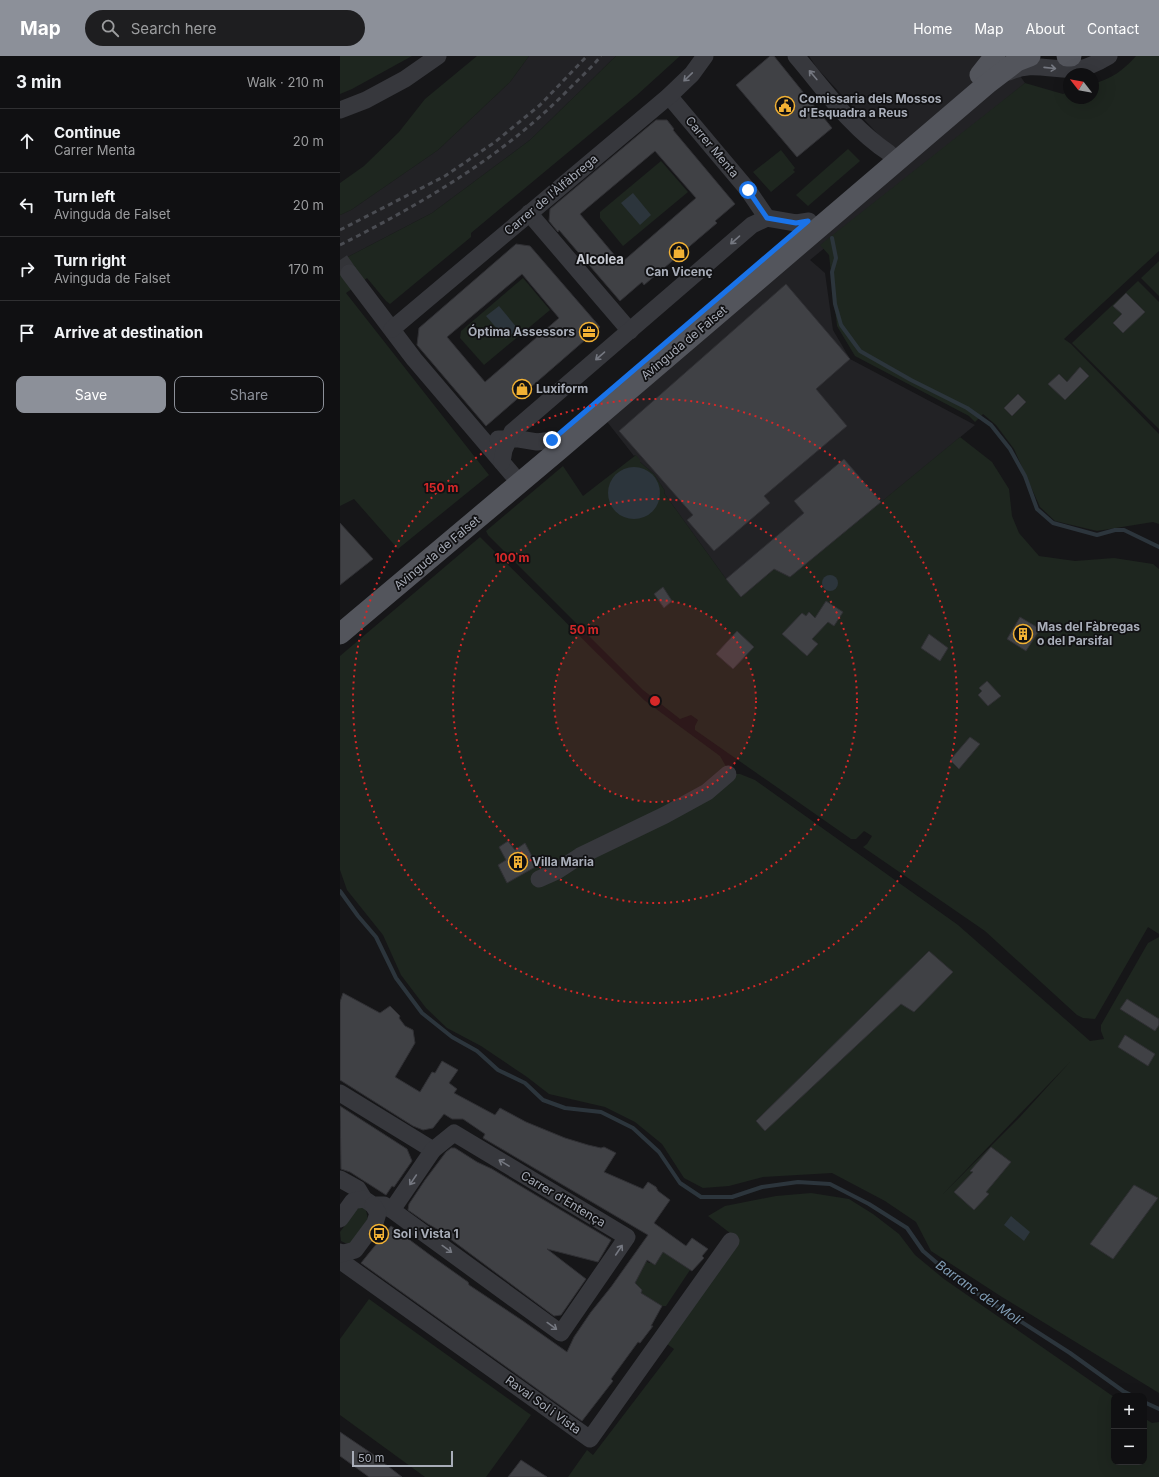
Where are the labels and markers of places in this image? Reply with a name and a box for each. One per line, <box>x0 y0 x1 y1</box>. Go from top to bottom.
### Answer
place label: Comissaria dels Mossos d'Esquadra a Reus <box>799 91 942 120</box>
public building icon: Comissaria dels Mossos d'Esquadra a Reus <box>774 95 796 117</box>
shop icon: Can Vicenç <box>668 241 690 263</box>
place label: Can Vicenç <box>645 264 713 279</box>
office icon: Óptima Assessors <box>578 321 600 343</box>
place label: Óptima Assessors <box>468 324 575 339</box>
shop icon: Luxiform <box>511 378 533 400</box>
place label: Luxiform <box>536 381 588 396</box>
place label: Mas del Fàbregas o del Parsifal <box>1037 619 1140 648</box>
building icon: Mas del Fàbregas o del Parsifal <box>1012 623 1034 645</box>
centre of rings <box>648 694 662 708</box>
building icon: Villa Maria <box>507 851 529 873</box>
place label: Villa Maria <box>532 854 594 869</box>
bus stop icon: Sol i Vista 1 <box>368 1223 390 1245</box>
place label: Sol i Vista 1 <box>393 1226 459 1241</box>

